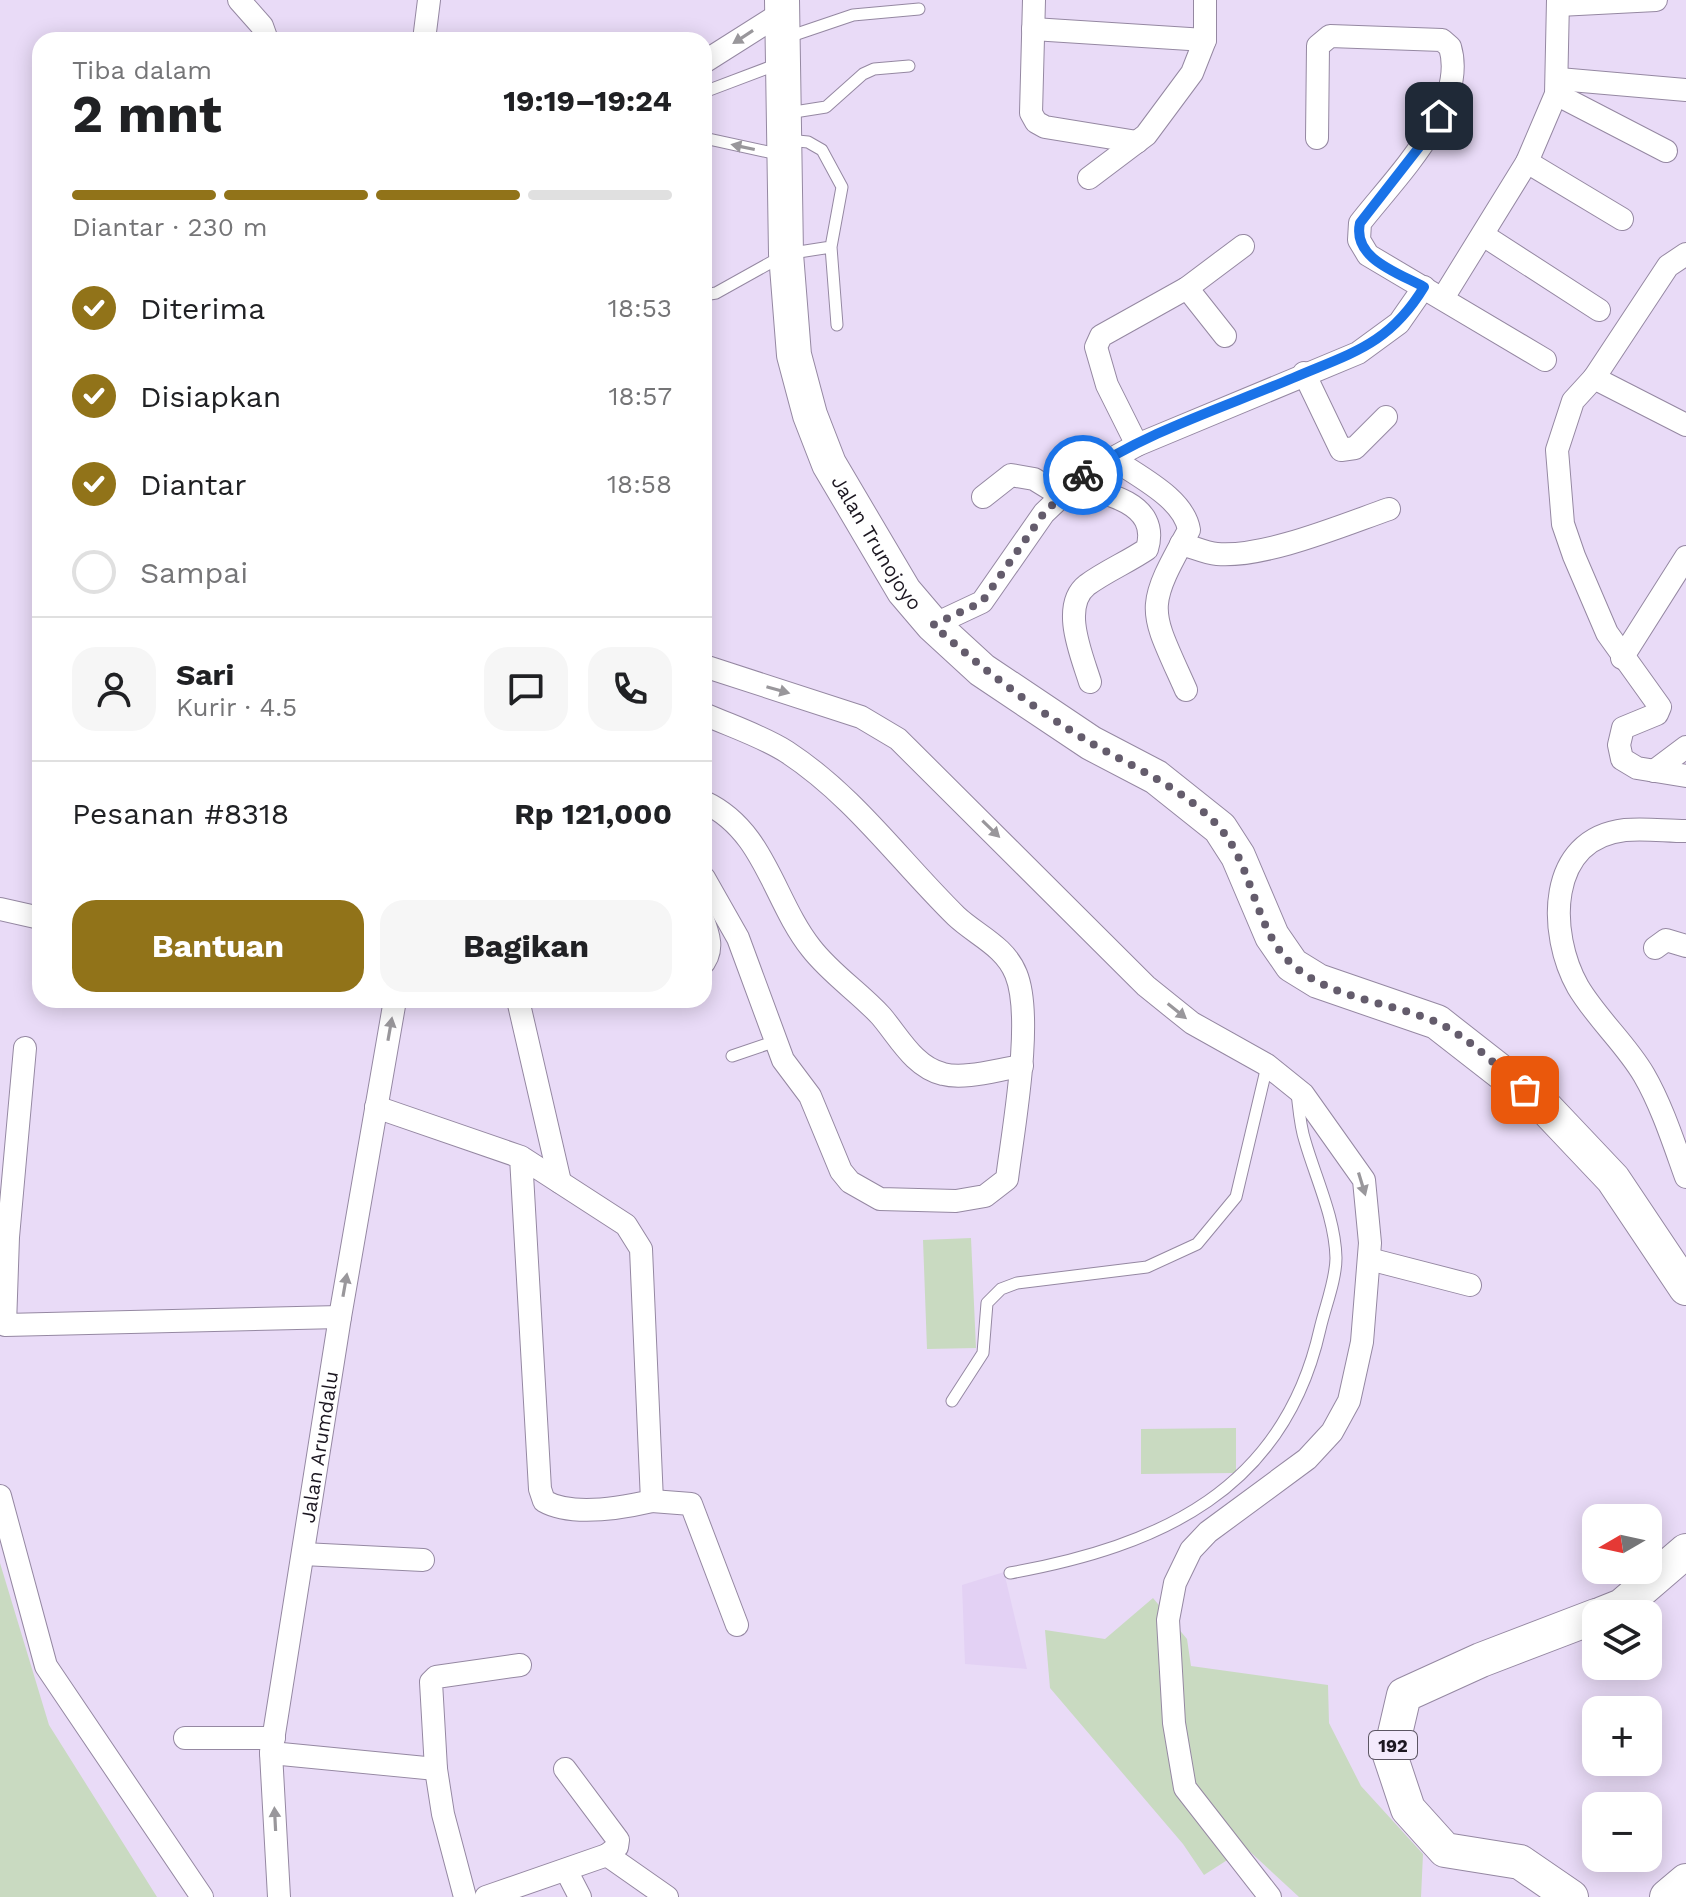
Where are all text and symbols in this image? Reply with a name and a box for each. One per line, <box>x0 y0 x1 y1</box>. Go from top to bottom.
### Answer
one-way arrow <box>733 30 754 45</box>
text: Tiba dalam <box>72 55 212 85</box>
pin <box>1405 82 1473 150</box>
text: 19:19–19:24 <box>503 83 672 118</box>
text: 2 mnt <box>72 84 222 145</box>
icon: home <box>1417 94 1461 138</box>
one-way arrow <box>731 140 756 153</box>
text: Diantar · 230 m <box>72 212 268 242</box>
icon: check <box>72 286 116 330</box>
text: Diterima <box>140 291 265 326</box>
text: 18:53 <box>608 293 672 323</box>
icon: check <box>72 374 116 418</box>
text: Disiapkan <box>140 379 281 414</box>
text: 18:57 <box>608 381 672 411</box>
courier <box>1043 435 1123 515</box>
icon: bike <box>1061 453 1105 497</box>
icon: check <box>72 462 116 506</box>
text: Diantar <box>140 467 247 502</box>
text: 18:58 <box>607 469 672 499</box>
street label: Jalan Trunojoyo <box>826 471 927 615</box>
text: Sampai <box>140 555 248 590</box>
button: person <box>72 647 156 731</box>
button: chat <box>484 647 568 731</box>
button: phone <box>588 647 672 731</box>
text: Sari <box>176 657 234 692</box>
one-way arrow <box>766 684 790 697</box>
text: Kurir · 4.5 <box>176 692 297 722</box>
text: Pesanan #8318 <box>72 796 289 831</box>
text: Rp 121,000 <box>514 796 672 831</box>
one-way arrow <box>981 819 1000 838</box>
button: Bantuan <box>72 900 364 992</box>
button: Bagikan <box>380 900 672 992</box>
one-way arrow <box>1167 1002 1187 1018</box>
one-way arrow <box>384 1016 397 1041</box>
pin <box>1491 1056 1559 1124</box>
icon: bag <box>1503 1068 1547 1112</box>
one-way arrow <box>1356 1172 1368 1197</box>
one-way arrow <box>340 1272 352 1297</box>
street label: Jalan Arumdalu <box>296 1369 343 1525</box>
north arrow <box>1582 1504 1662 1584</box>
map controls <box>1582 1504 1662 1872</box>
button: layers <box>1582 1600 1662 1680</box>
button: + <box>1582 1696 1662 1776</box>
road number: 192 <box>1369 1731 1417 1759</box>
button: − <box>1582 1792 1662 1872</box>
one-way arrow <box>268 1806 281 1831</box>

